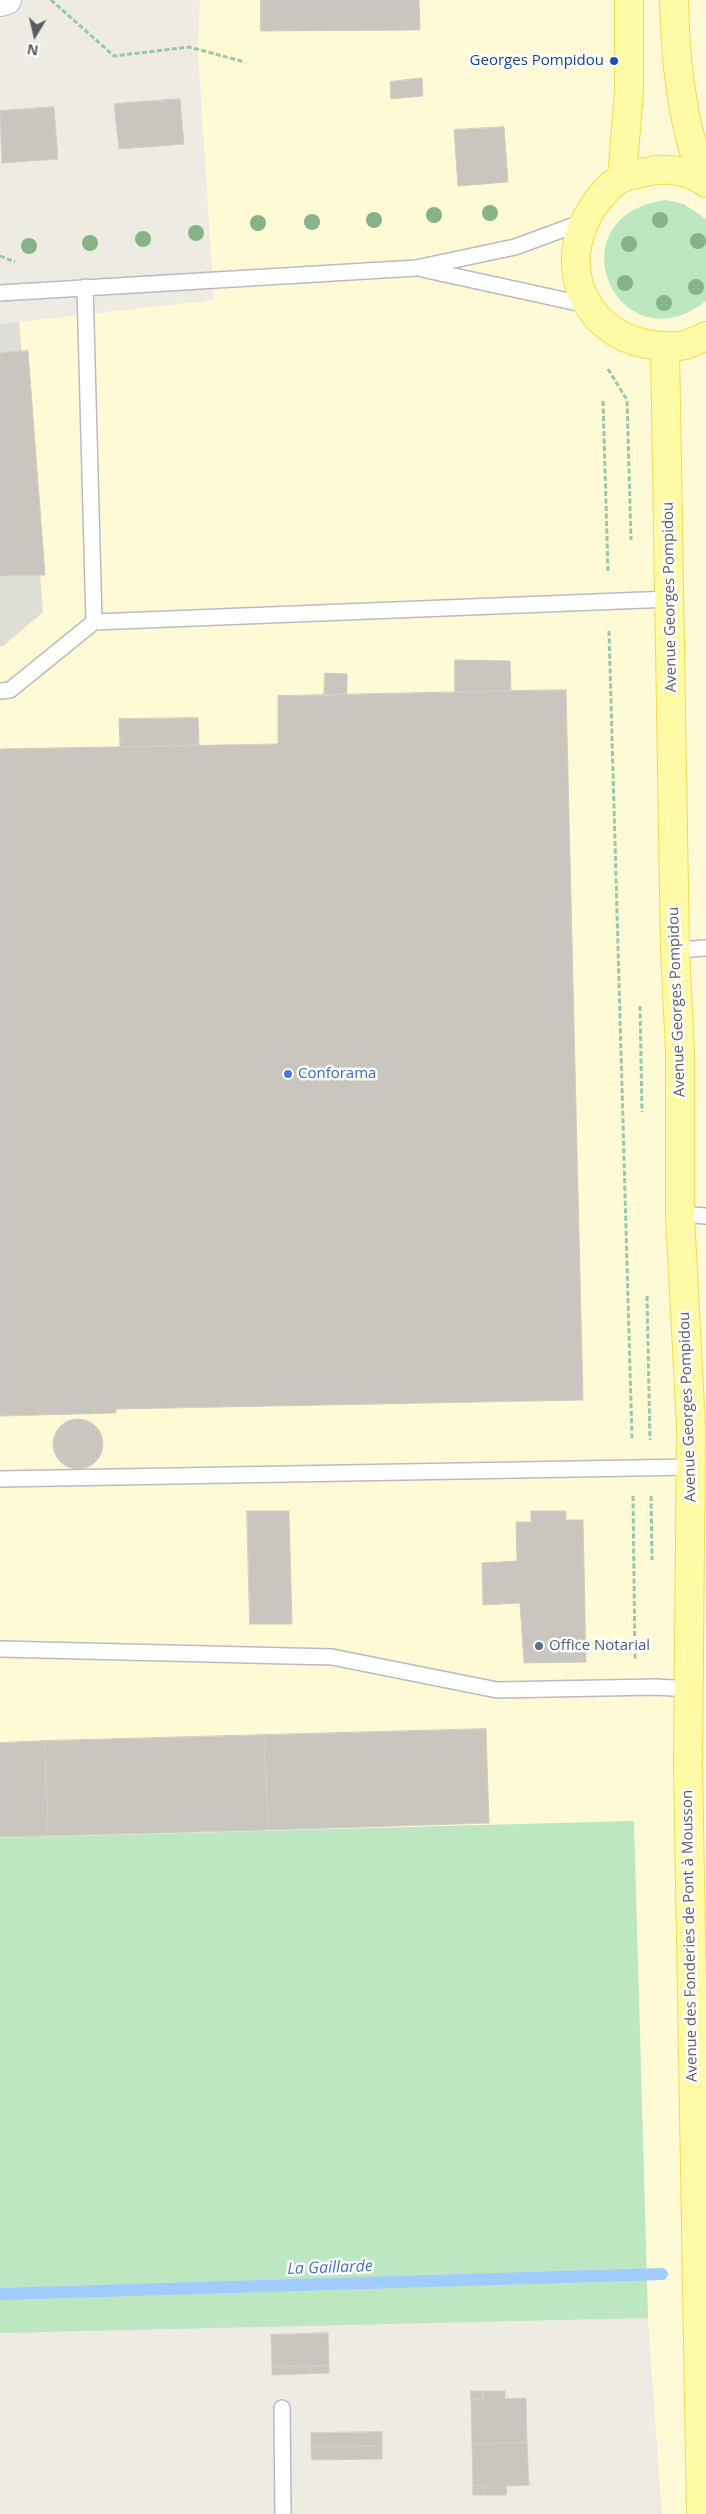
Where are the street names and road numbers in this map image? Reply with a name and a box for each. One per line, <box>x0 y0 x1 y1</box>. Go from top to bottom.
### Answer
street label: Avenue Georges Pompidou <box>659 502 681 692</box>
street label: Avenue Georges Pompidou <box>665 906 689 1098</box>
street label: Avenue Georges Pompidou <box>676 1311 700 1503</box>
street label: Avenue des Fonderies de Pont à Mousson <box>678 1790 702 2082</box>

